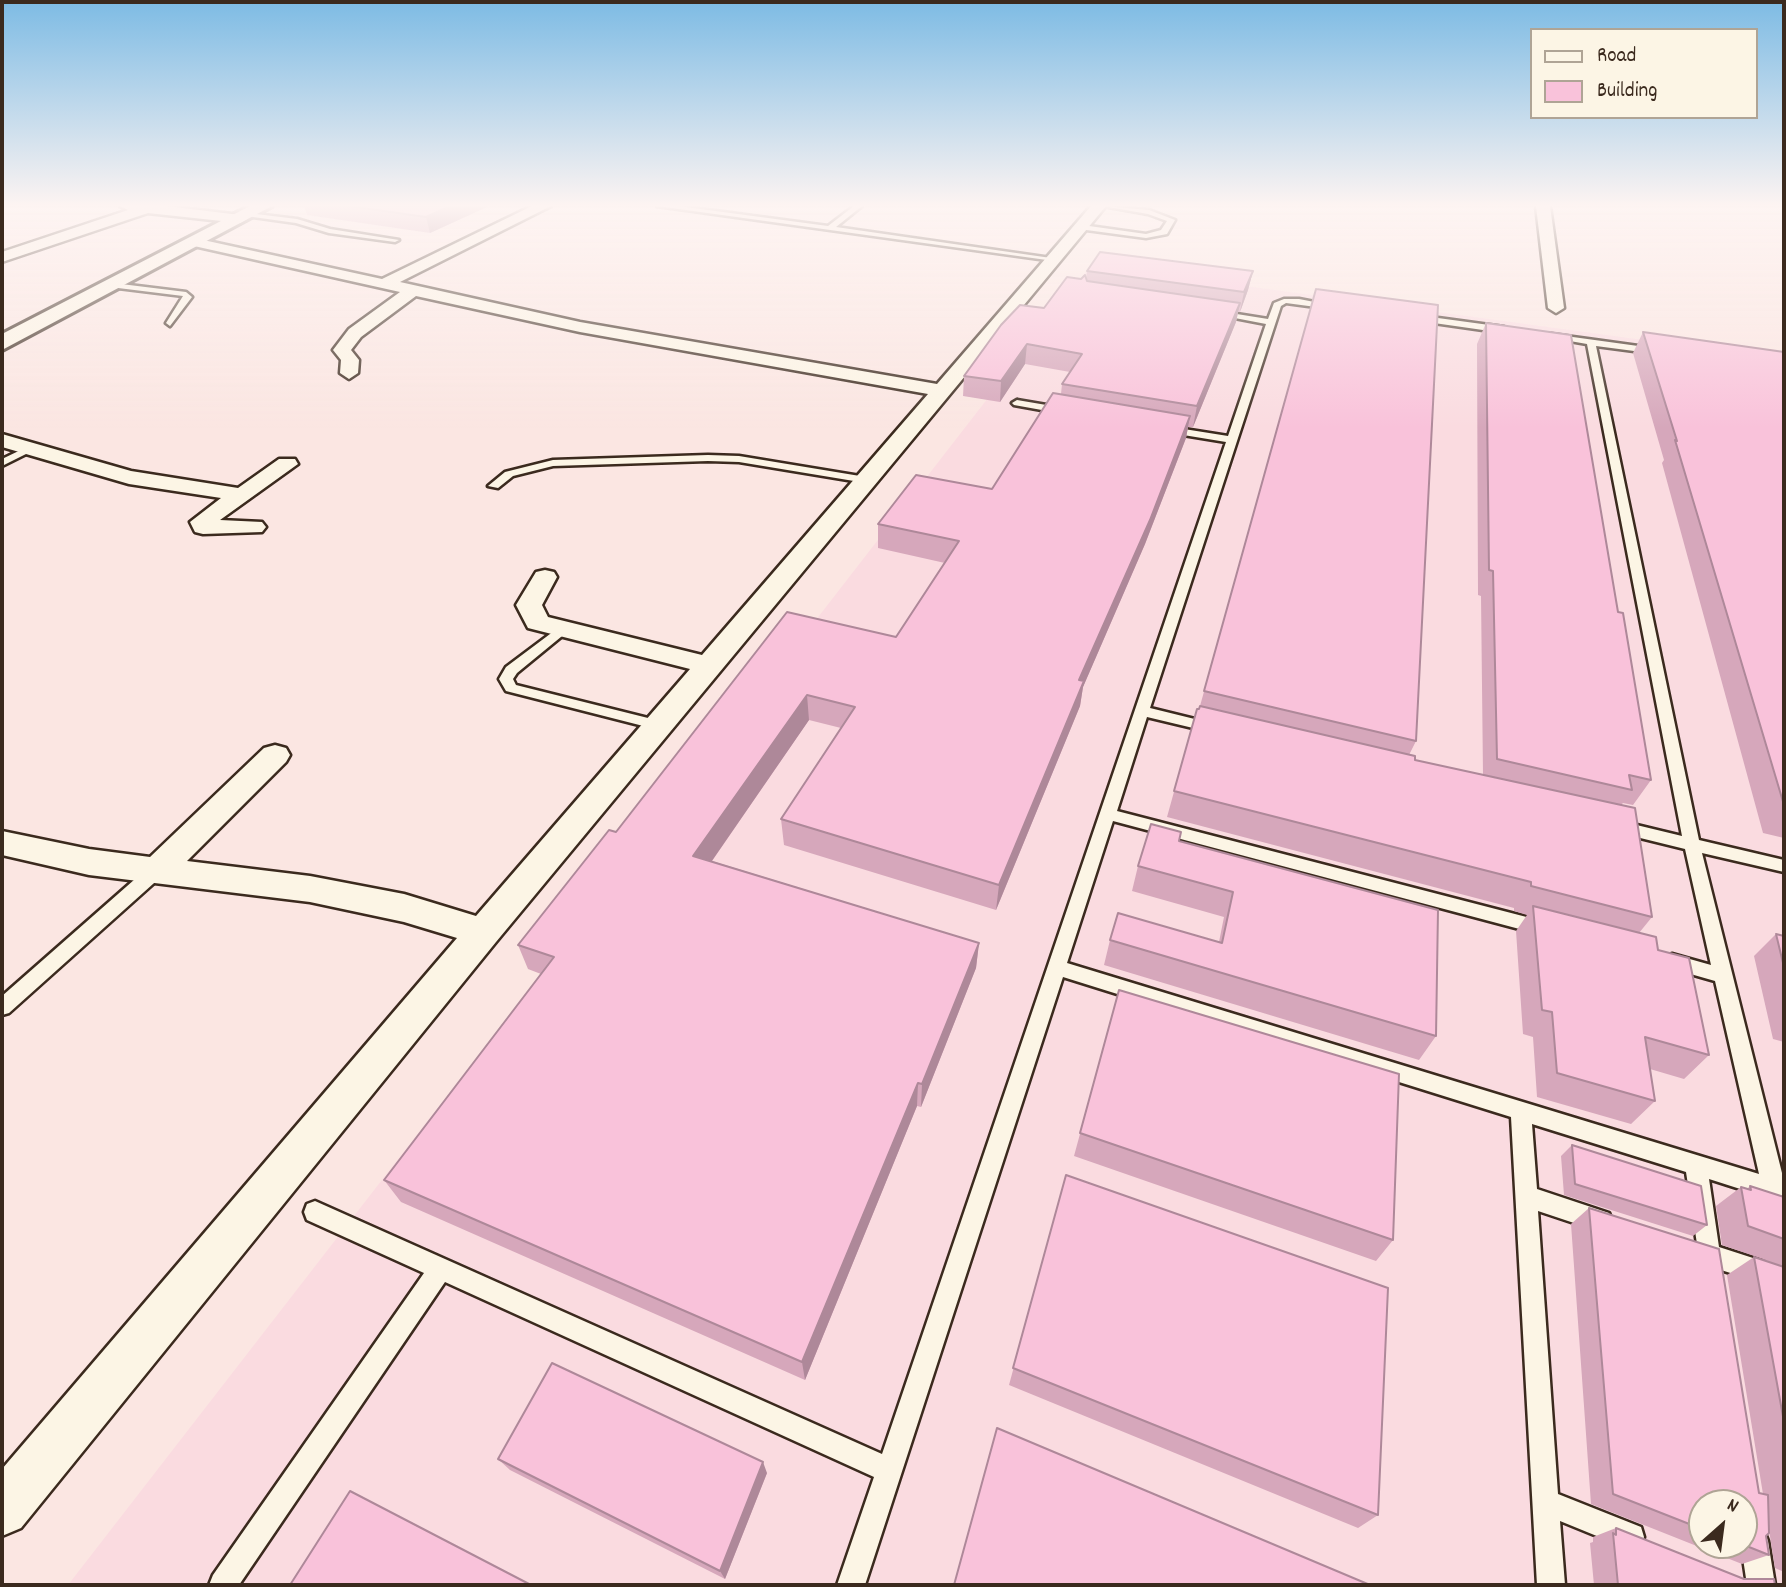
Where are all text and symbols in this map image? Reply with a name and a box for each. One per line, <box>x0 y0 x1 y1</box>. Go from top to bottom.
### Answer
legend <box>1530 28 1758 119</box>
text: Road <box>1597 42 1636 72</box>
text: Building <box>1597 77 1657 107</box>
north arrow <box>1688 1489 1758 1559</box>
text: N <box>1722 1493 1743 1521</box>

